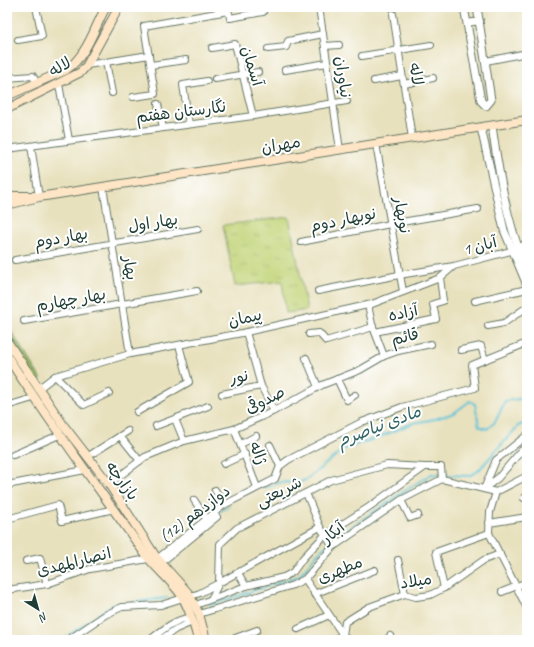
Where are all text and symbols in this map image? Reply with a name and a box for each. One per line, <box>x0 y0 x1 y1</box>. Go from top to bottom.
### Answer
street label: آسمان <box>236 43 268 90</box>
street label: لاله <box>45 53 75 81</box>
street label: نیاوران <box>330 55 356 99</box>
street label: لاله <box>404 61 428 87</box>
street label: نگارستان هفتم <box>135 97 227 129</box>
street label: مهران <box>260 132 302 158</box>
street label: نوبهار <box>389 194 415 235</box>
street label: نوبهار دوم <box>308 203 378 239</box>
street label: بهار اول <box>127 209 179 237</box>
street label: بهار دوم <box>33 223 90 255</box>
street label: 1 آبان <box>461 232 500 260</box>
street label: بهار <box>118 252 142 282</box>
street label: بهار چهارم <box>35 284 108 318</box>
street label: آزاده <box>386 300 421 326</box>
street label: پیمان <box>226 305 264 331</box>
street label: قائم <box>389 324 421 352</box>
street label: نور <box>227 365 250 389</box>
street label: صدوقی <box>241 381 288 418</box>
water label: مادی نیاصرم <box>333 400 425 455</box>
street label: ژاله <box>244 439 272 467</box>
street label: بازارچه <box>101 458 143 504</box>
street label: شریعتی <box>253 472 305 512</box>
street label: دوازدهم (12) <box>156 481 235 549</box>
street label: آبکار <box>316 517 350 550</box>
street label: انصارالمهدی <box>35 543 113 581</box>
street label: مطهری <box>314 552 366 588</box>
street label: میلاد <box>399 569 433 593</box>
north arrow <box>18 589 58 629</box>
text: N <box>35 609 51 626</box>

